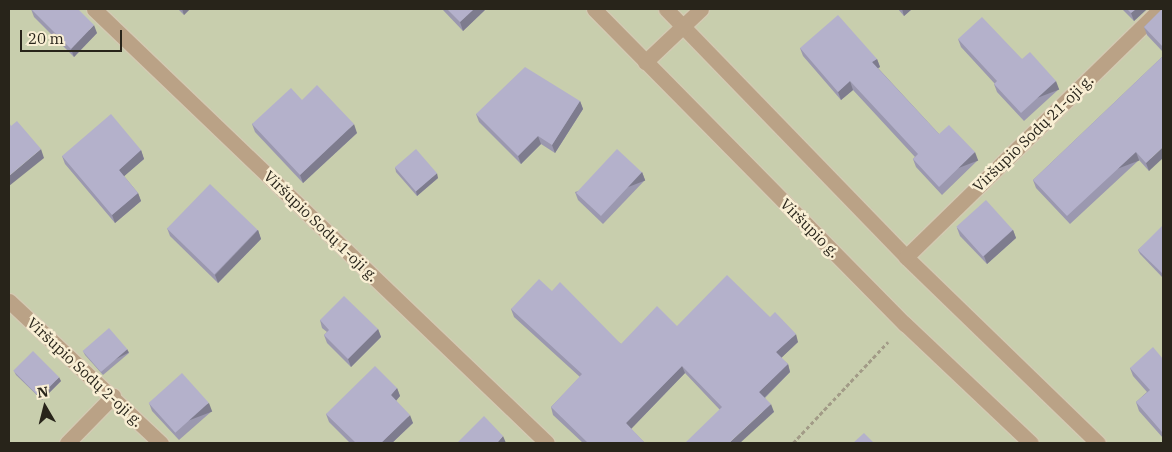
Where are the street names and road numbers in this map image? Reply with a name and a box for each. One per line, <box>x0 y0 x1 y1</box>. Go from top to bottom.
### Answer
street label: Viršupio Sodų 21-oji g. <box>969 71 1097 195</box>
street label: Viršupio Sodų 1-oji g. <box>260 167 382 285</box>
street label: Viršupio g. <box>777 195 843 261</box>
street label: Viršupio Sodų 2-oji g. <box>23 314 147 430</box>

